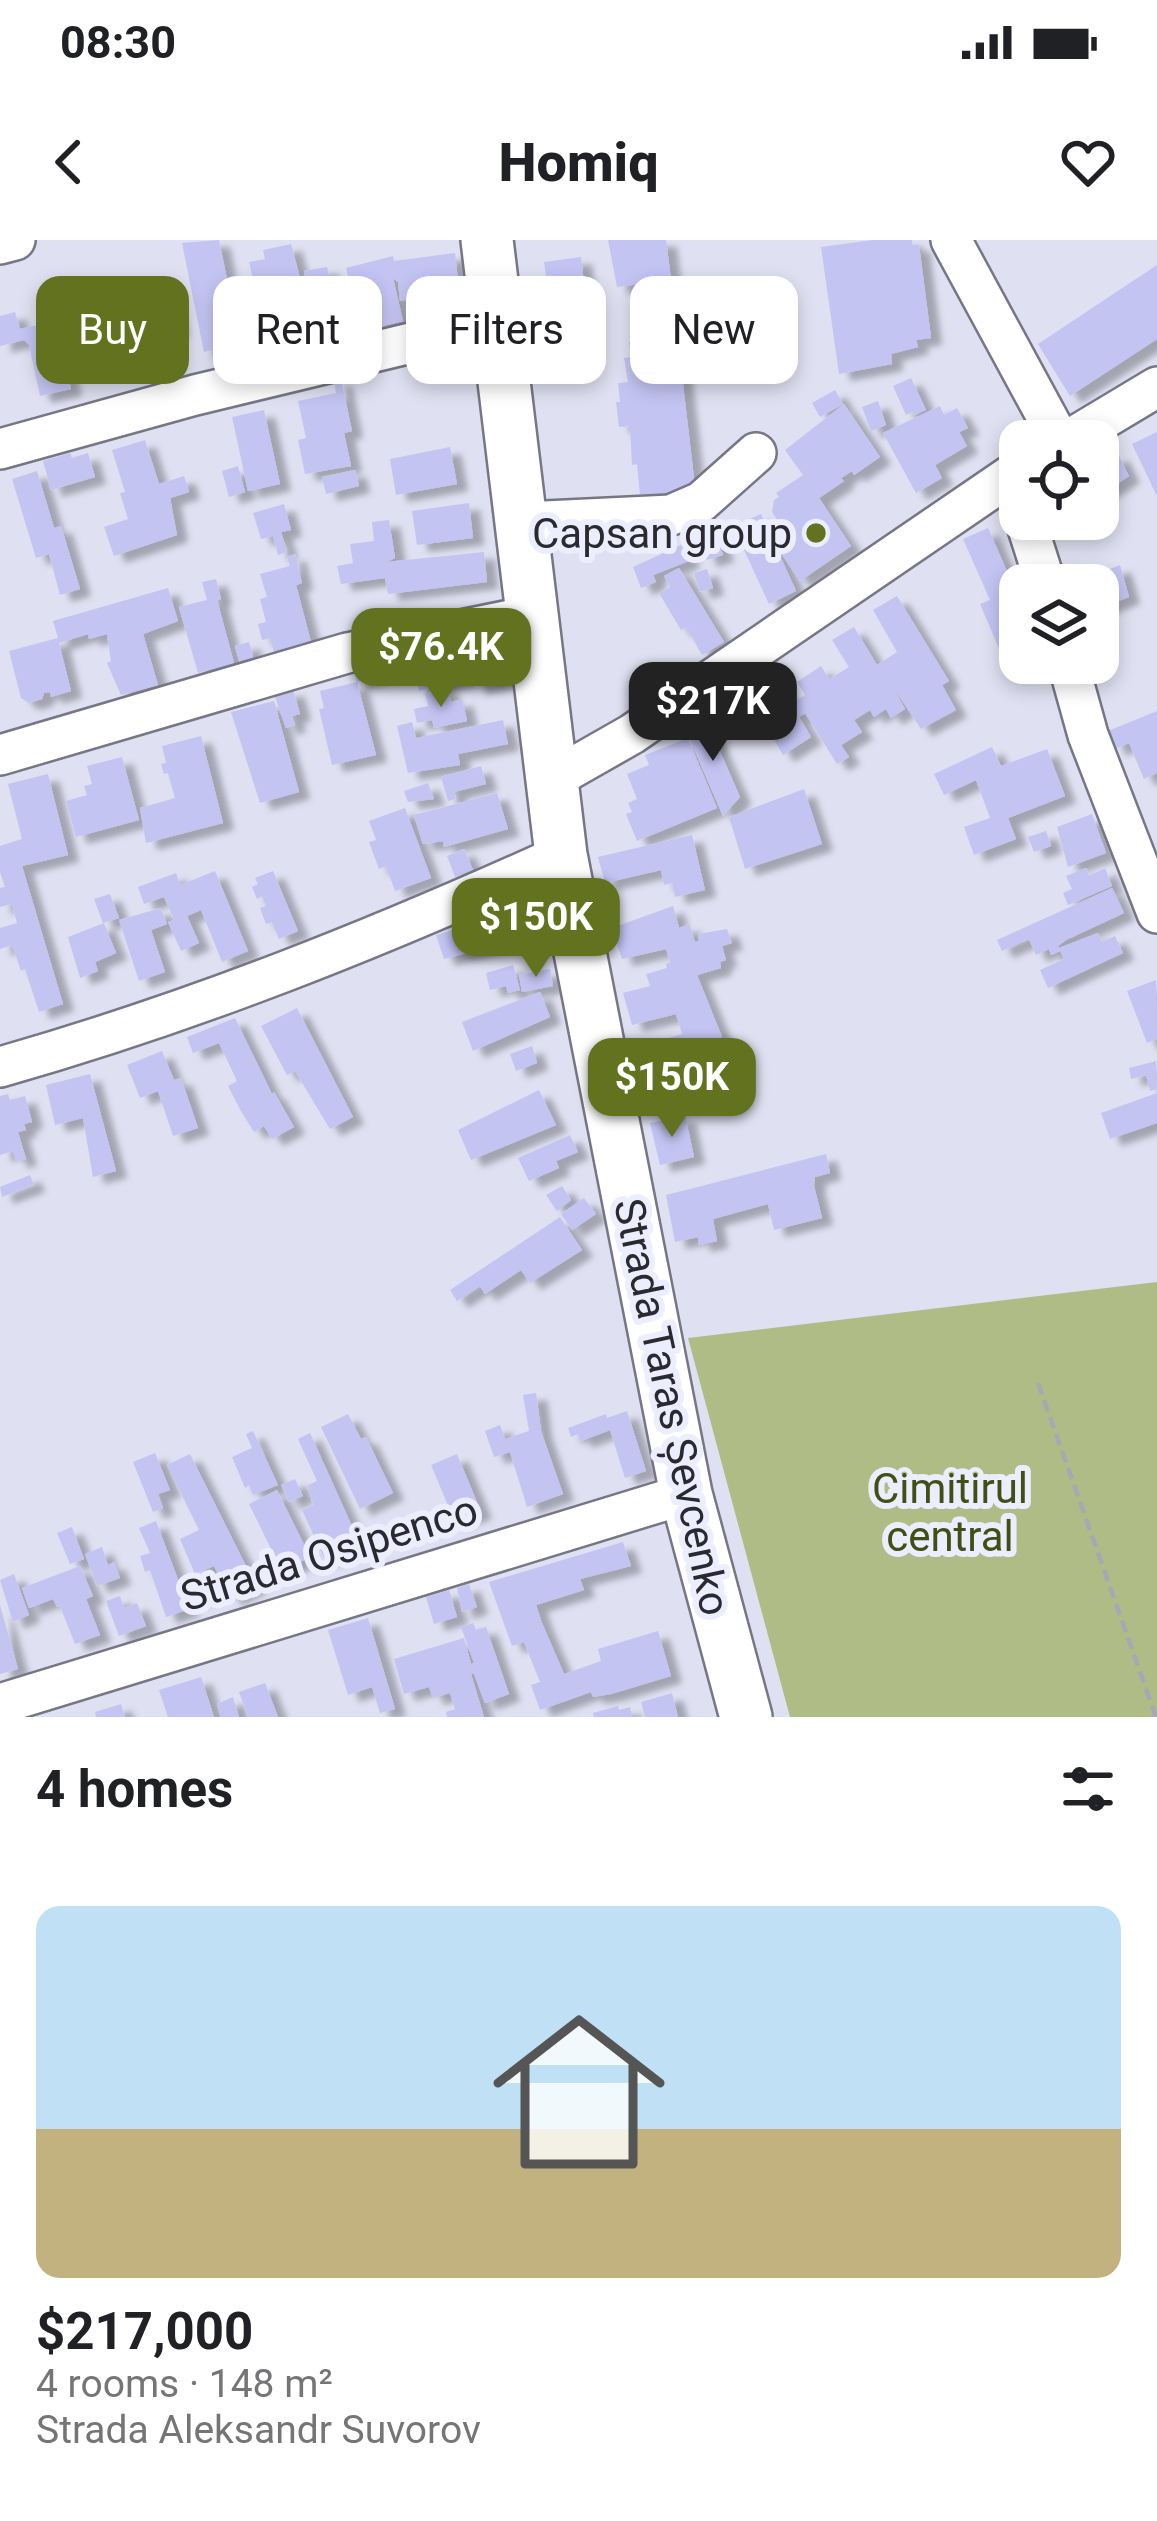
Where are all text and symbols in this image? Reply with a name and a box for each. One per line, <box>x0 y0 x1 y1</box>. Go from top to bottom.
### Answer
text: 08:30 <box>60 16 176 69</box>
icon: back <box>36 129 102 195</box>
icon: heart <box>1055 129 1121 195</box>
text: Homiq <box>498 131 659 194</box>
chip: Buy <box>36 276 189 384</box>
chip: Rent <box>213 276 382 384</box>
chip: Filters <box>406 276 606 384</box>
chip: New <box>630 276 798 384</box>
map controls <box>999 420 1119 684</box>
button: locate <box>999 420 1119 540</box>
place label: Capsan group <box>532 509 792 558</box>
marker: Capsan group <box>803 520 829 546</box>
button: layers <box>999 564 1119 684</box>
pin: $76.4K <box>343 608 539 710</box>
text: $76.4K <box>378 624 504 670</box>
pin: $217K <box>629 662 797 764</box>
text: $217K <box>656 678 770 724</box>
pin: $150K <box>452 878 620 980</box>
text: $150K <box>479 894 593 940</box>
pin: $150K <box>588 1038 756 1140</box>
text: $150K <box>615 1054 729 1100</box>
street label: Strada Taras Șevcenko <box>603 1194 740 1620</box>
park label: Cimitirul central <box>872 1464 1028 1561</box>
street label: Strada Osipenco <box>175 1485 483 1621</box>
icon: filters <box>1055 1756 1121 1822</box>
text: 4 homes <box>36 1760 233 1819</box>
icon: home <box>471 1984 687 2200</box>
text: $217,000 <box>36 2302 253 2361</box>
text: 4 rooms · 148 m² <box>36 2361 333 2407</box>
text: Strada Aleksandr Suvorov <box>36 2407 481 2453</box>

